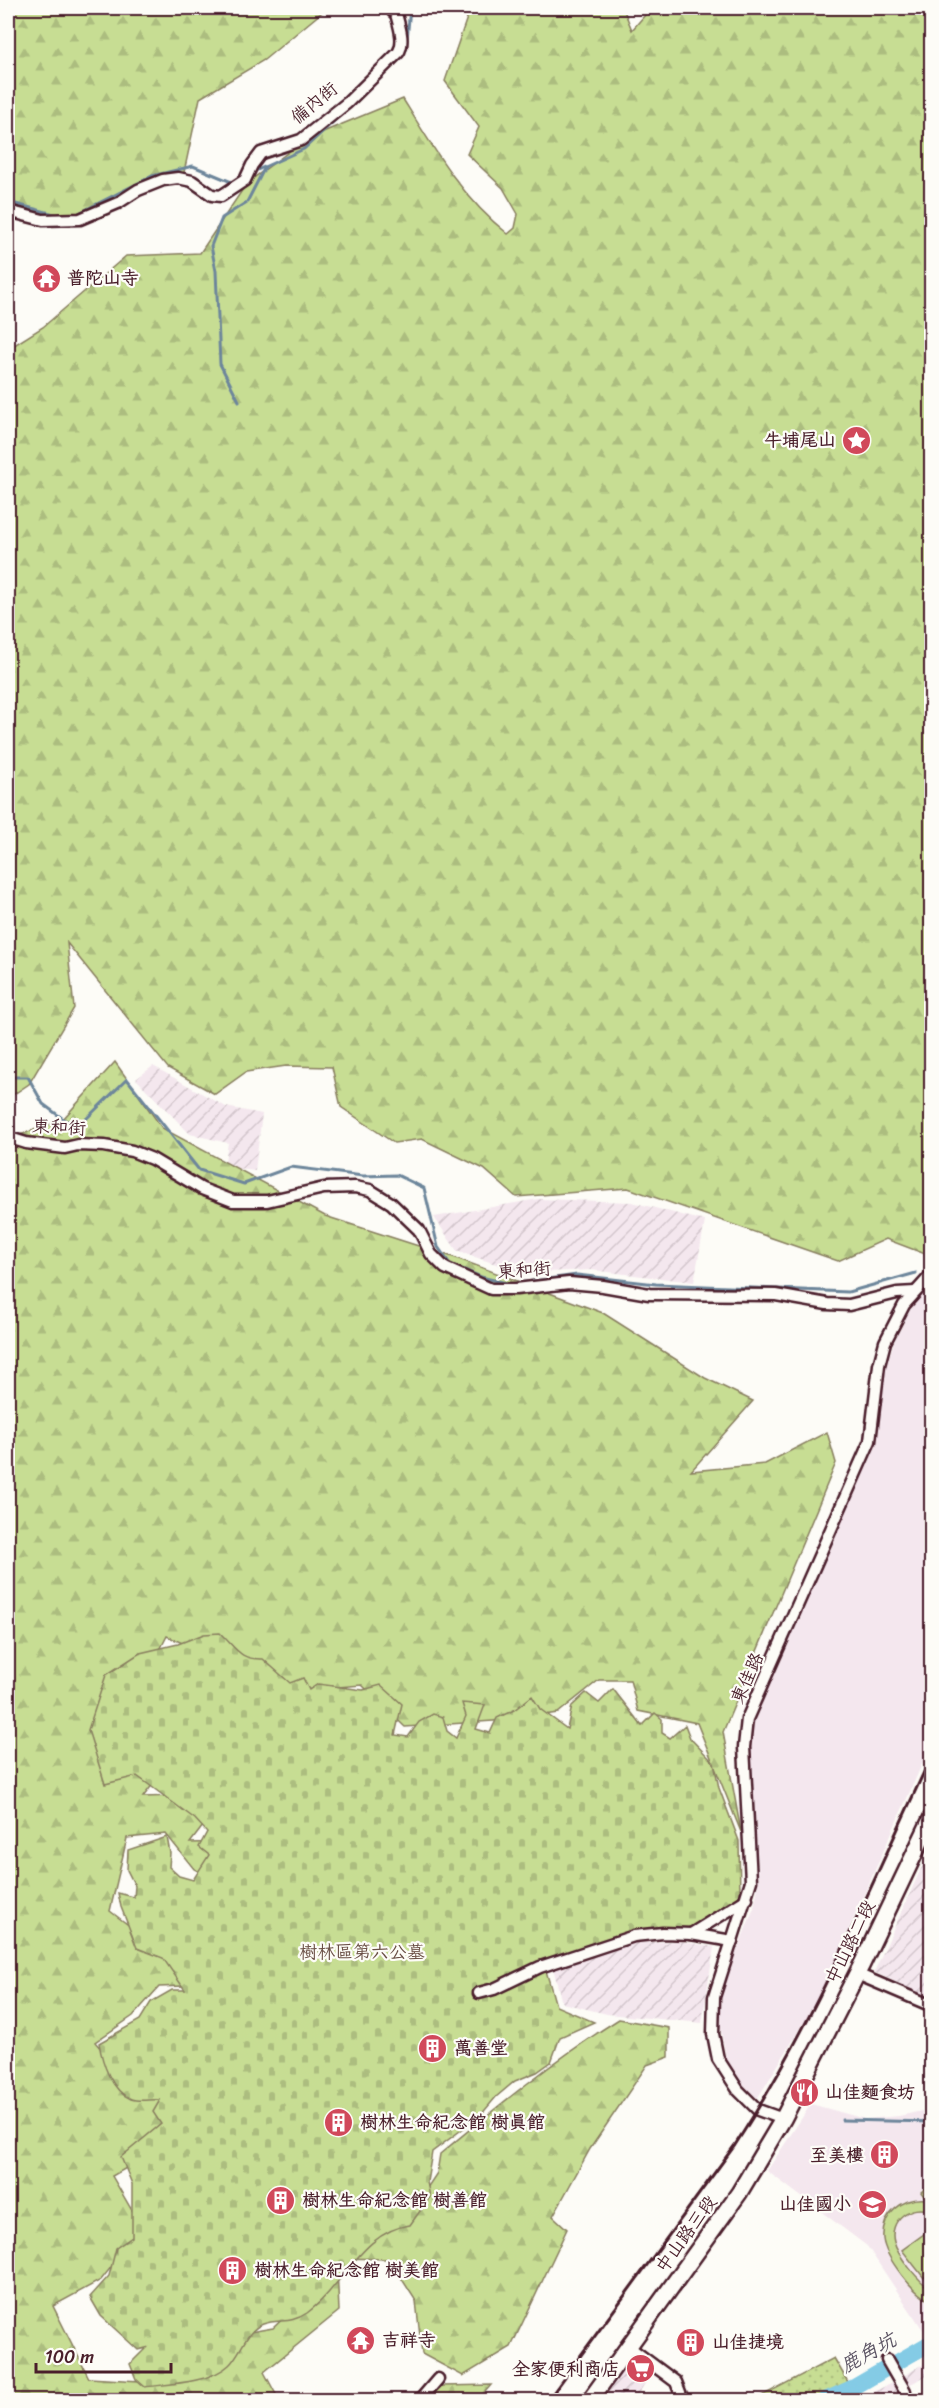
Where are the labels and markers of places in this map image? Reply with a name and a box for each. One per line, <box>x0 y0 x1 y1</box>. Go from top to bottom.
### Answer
temple icon: 普陀山寺 <box>30 262 62 294</box>
place label: 普陀山寺 <box>67 262 139 294</box>
place label: 牛埔尾山 <box>764 424 836 456</box>
place icon: 牛埔尾山 <box>841 424 873 456</box>
building icon: 萬善堂 <box>417 2032 449 2064</box>
place label: 萬善堂 <box>454 2032 508 2064</box>
restaurant icon: 山佳麵食坊 <box>788 2076 820 2108</box>
place label: 山佳麵食坊 <box>825 2076 915 2108</box>
building icon: 樹林生命紀念館 樹真館 <box>323 2106 355 2138</box>
place label: 樹林生命紀念館 樹真館 <box>360 2106 545 2138</box>
place label: 至美樓 <box>810 2139 864 2171</box>
building icon: 至美樓 <box>869 2139 901 2171</box>
building icon: 樹林生命紀念館 樹善館 <box>265 2184 297 2216</box>
place label: 樹林生命紀念館 樹善館 <box>302 2184 487 2216</box>
place label: 山佳國小 <box>779 2188 851 2220</box>
school or university icon: 山佳國小 <box>856 2188 888 2220</box>
building icon: 樹林生命紀念館 樹美館 <box>217 2254 249 2286</box>
place label: 樹林生命紀念館 樹美館 <box>254 2254 439 2286</box>
temple icon: 吉祥寺 <box>345 2324 377 2356</box>
place label: 吉祥寺 <box>382 2324 436 2356</box>
building icon: 山佳捷境 <box>675 2326 707 2358</box>
place label: 山佳捷境 <box>712 2326 784 2358</box>
place label: 全家便利商店 <box>512 2353 620 2385</box>
supermarket icon: 全家便利商店 <box>625 2353 657 2385</box>

